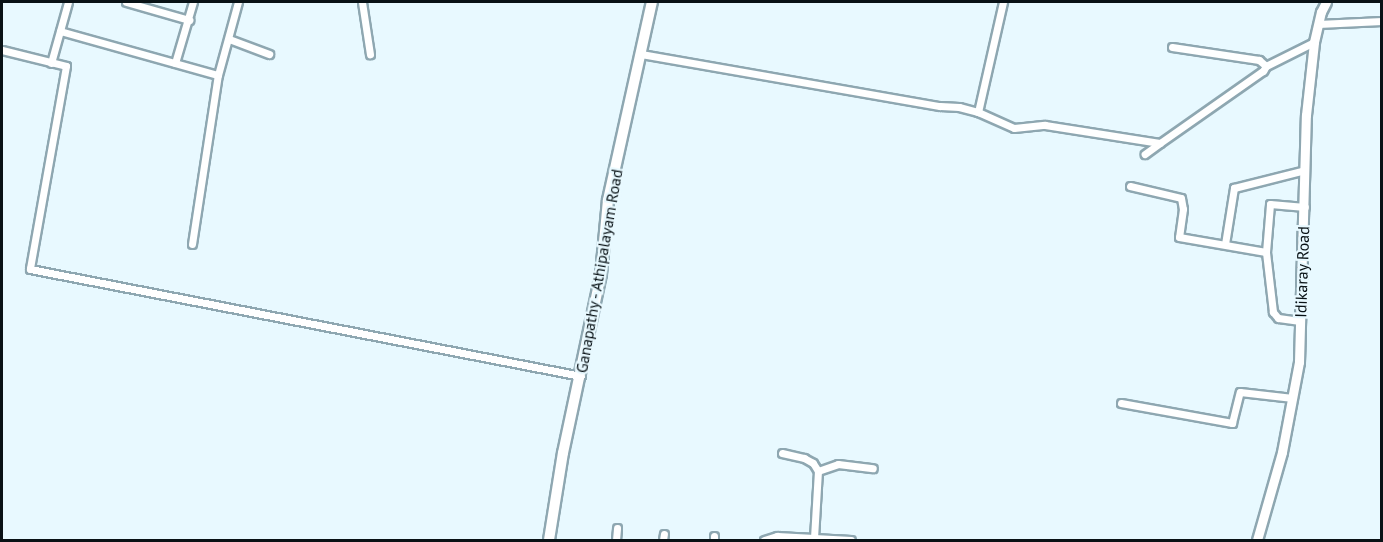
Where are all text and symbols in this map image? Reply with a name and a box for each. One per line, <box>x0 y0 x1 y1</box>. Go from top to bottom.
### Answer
street label: Ganapathy - Athipalayam Road <box>571 166 627 376</box>
street label: Idikaray Road <box>1291 226 1313 318</box>

